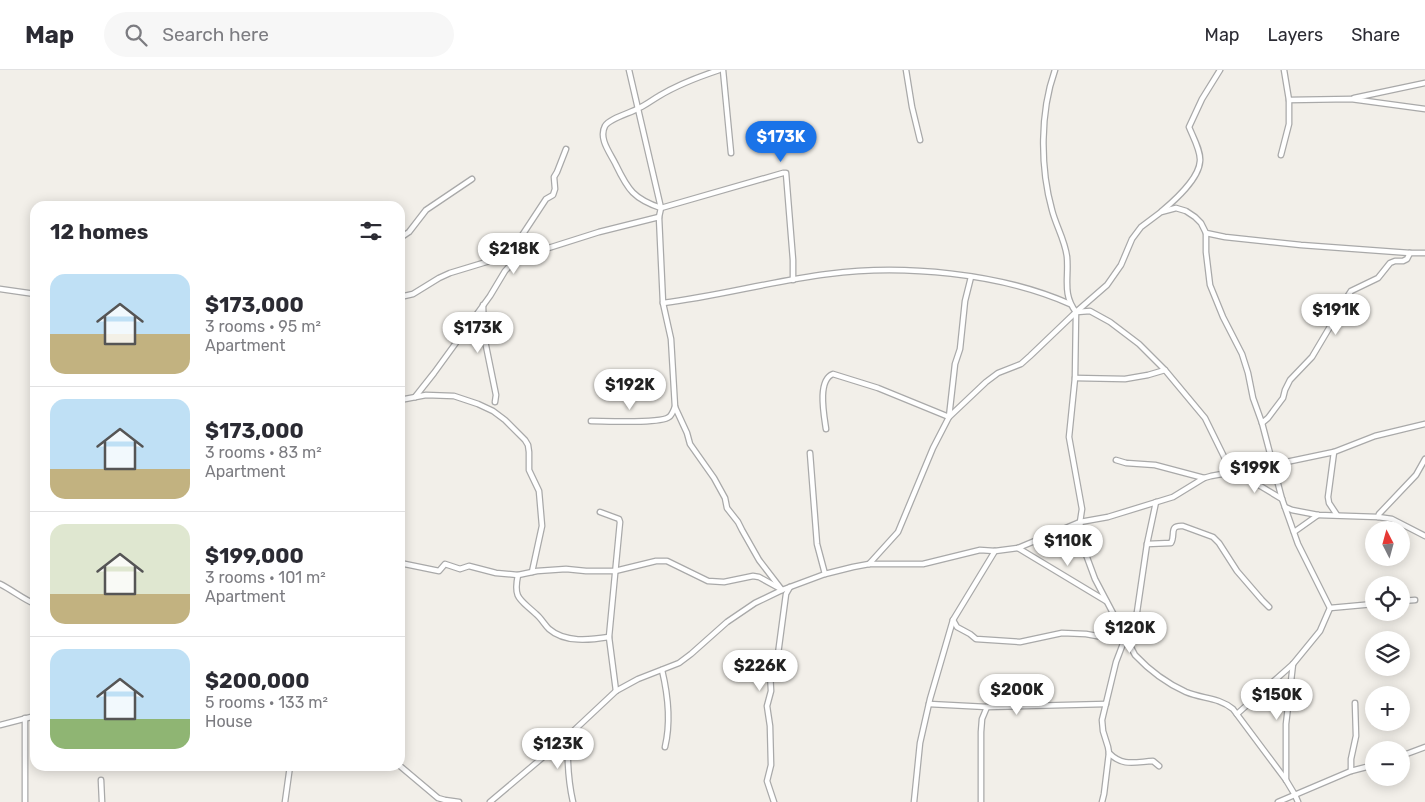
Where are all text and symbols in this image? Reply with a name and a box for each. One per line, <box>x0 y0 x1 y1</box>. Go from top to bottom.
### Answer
search box <box>104 12 454 57</box>
text: Map <box>25 21 74 49</box>
icon: search <box>122 21 150 49</box>
text: Search here <box>162 23 269 46</box>
text: Map <box>1205 24 1240 46</box>
text: Layers <box>1268 24 1323 46</box>
text: Share <box>1351 24 1400 46</box>
pin: $173K <box>746 121 816 163</box>
text: $173K <box>757 127 805 146</box>
icon: filters <box>357 217 385 245</box>
text: 12 homes <box>50 219 148 244</box>
pin: $218K <box>479 232 549 275</box>
text: $218K <box>489 239 539 258</box>
text: $173,000 <box>205 292 304 317</box>
icon: home <box>90 294 150 354</box>
pin: $191K <box>1301 294 1371 336</box>
text: $191K <box>1312 300 1360 319</box>
pin: $173K <box>443 312 513 354</box>
text: 3 rooms · 95 m² <box>205 317 321 336</box>
text: $173K <box>454 318 502 337</box>
text: Apartment <box>205 336 285 355</box>
pin: $192K <box>595 368 665 411</box>
text: $192K <box>605 375 655 394</box>
text: $173,000 <box>205 418 304 443</box>
icon: home <box>90 419 150 479</box>
text: 3 rooms · 83 m² <box>205 443 322 462</box>
pin: $199K <box>1220 452 1290 494</box>
text: $199K <box>1230 458 1280 477</box>
text: Apartment <box>205 462 285 481</box>
north arrow <box>1365 521 1410 566</box>
map controls <box>1365 521 1410 786</box>
pin: $110K <box>1033 524 1103 567</box>
text: $110K <box>1044 531 1092 550</box>
text: $199,000 <box>205 543 304 568</box>
icon: home <box>90 544 150 604</box>
text: 3 rooms · 101 m² <box>205 568 326 587</box>
button: locate <box>1365 576 1410 621</box>
text: Apartment <box>205 587 285 606</box>
pin: $120K <box>1095 612 1165 654</box>
text: $120K <box>1105 618 1155 637</box>
button: layers <box>1365 631 1410 676</box>
pin: $226K <box>725 650 795 692</box>
text: $226K <box>734 656 786 675</box>
text: $200,000 <box>205 668 310 693</box>
icon: home <box>90 669 150 729</box>
pin: $200K <box>982 674 1052 716</box>
pin: $150K <box>1242 678 1312 721</box>
text: $200K <box>990 680 1044 699</box>
text: $150K <box>1252 685 1302 704</box>
button: + <box>1365 686 1410 731</box>
text: 5 rooms · 133 m² <box>205 693 328 712</box>
text: House <box>205 712 252 731</box>
pin: $123K <box>523 728 593 770</box>
text: $123K <box>533 734 583 753</box>
button: − <box>1365 741 1410 786</box>

